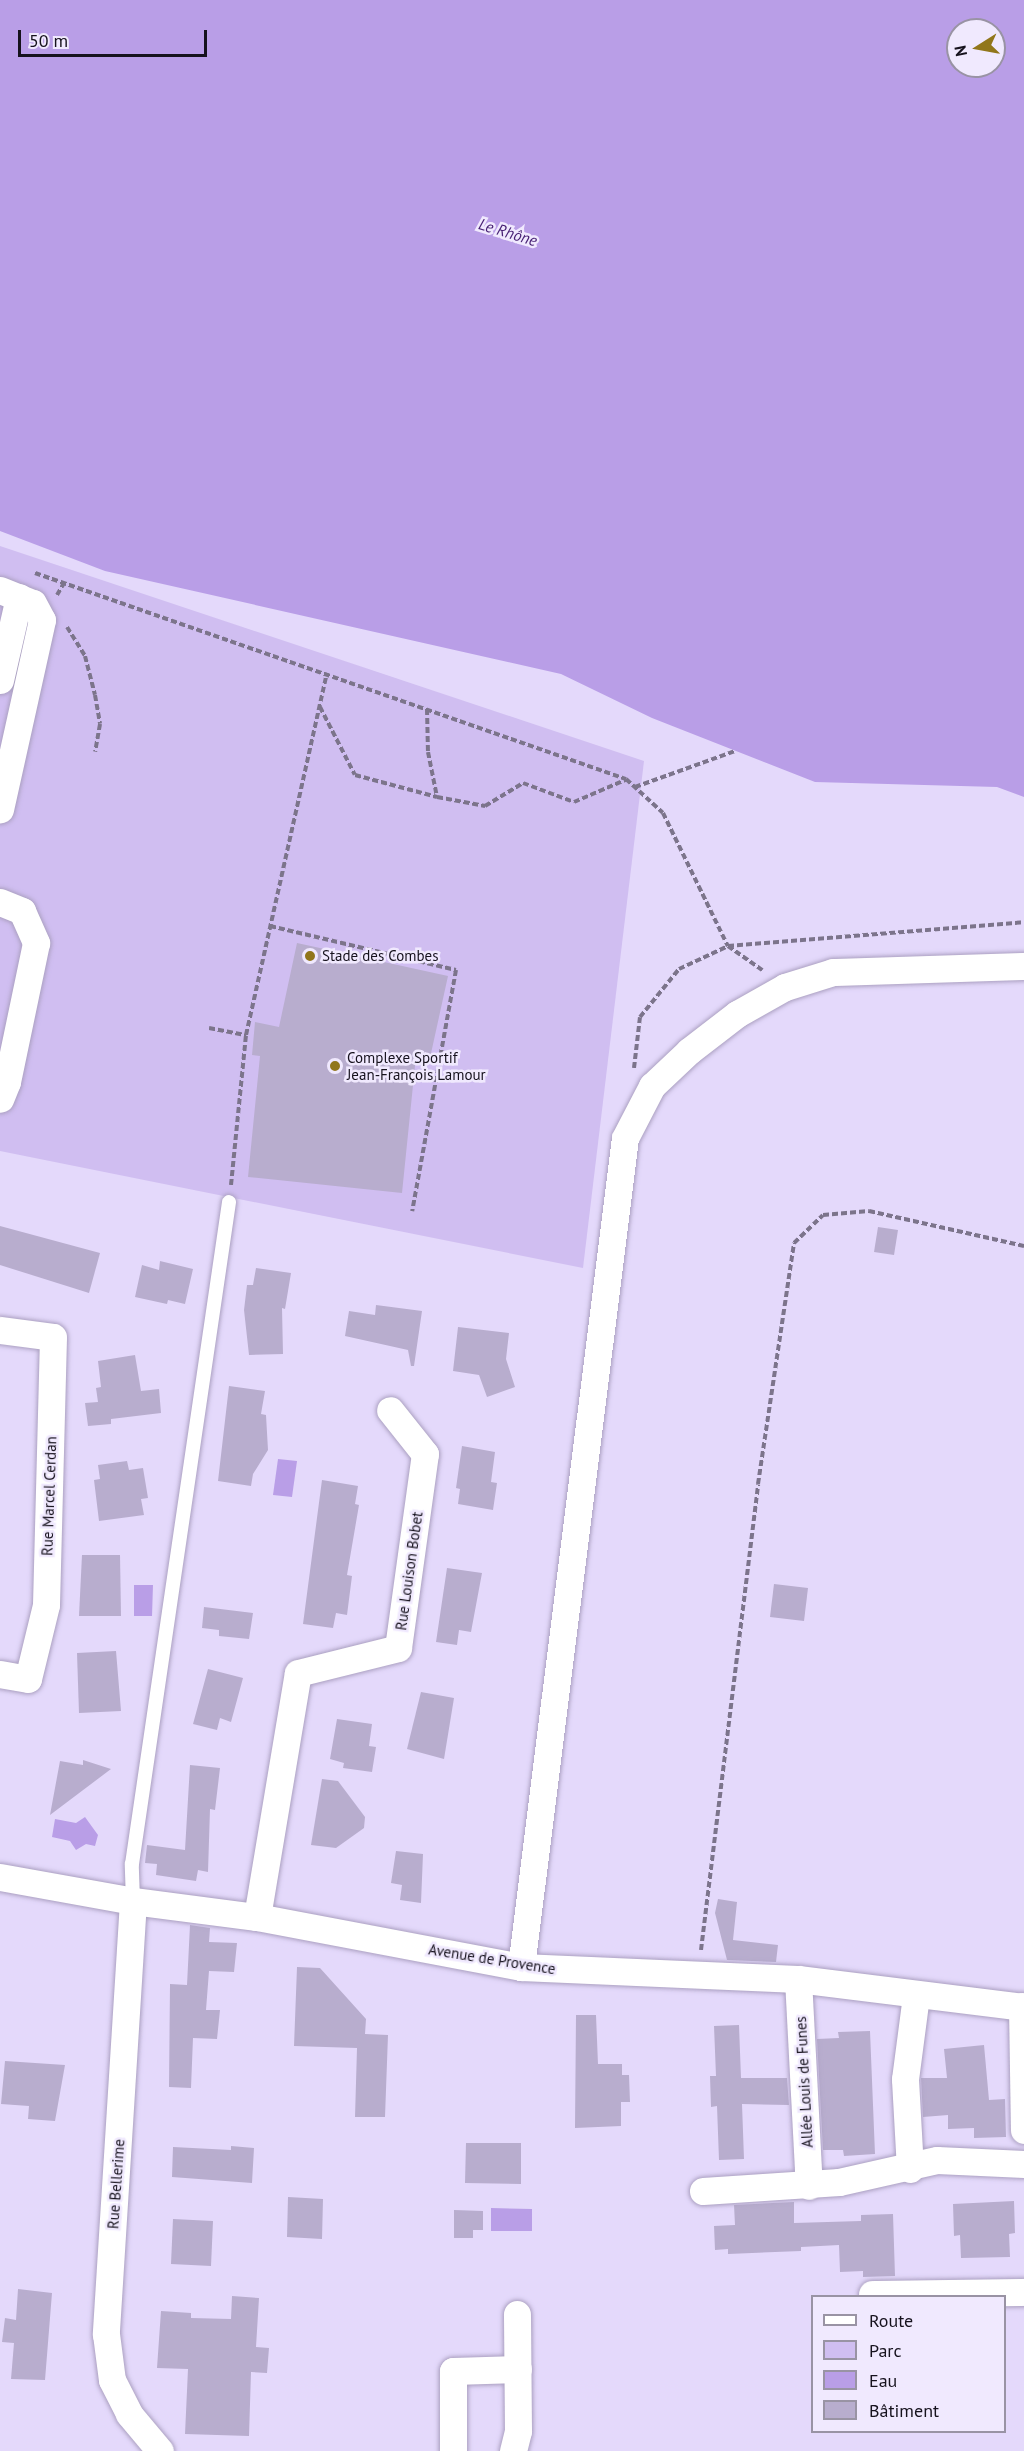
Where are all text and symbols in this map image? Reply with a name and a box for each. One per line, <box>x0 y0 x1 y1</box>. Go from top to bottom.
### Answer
scale bar <box>21 18 210 56</box>
north arrow <box>946 18 1006 78</box>
text: 50 m <box>29 29 68 52</box>
text: N <box>949 44 971 58</box>
water label: Le Rhône <box>476 214 540 250</box>
place label: Stade des Combes <box>322 947 438 965</box>
marker: Stade des Combes <box>303 949 317 963</box>
place label: Complexe Sportif Jean-François Lamour <box>347 1048 486 1083</box>
marker: Complexe Sportif Jean-François Lamour <box>328 1059 342 1073</box>
street label: Rue Marcel Cerdan <box>38 1436 60 1556</box>
street label: Rue Louison Bobet <box>392 1510 426 1632</box>
street label: Avenue de Provence <box>427 1940 557 1978</box>
street label: Allée Louis de Funes <box>792 2016 816 2148</box>
street label: Rue Bellerime <box>104 2138 128 2230</box>
legend <box>811 2295 1006 2433</box>
text: Route <box>869 2309 913 2332</box>
text: Parc <box>869 2339 902 2362</box>
text: Eau <box>869 2369 897 2392</box>
text: Bâtiment <box>869 2399 939 2422</box>

